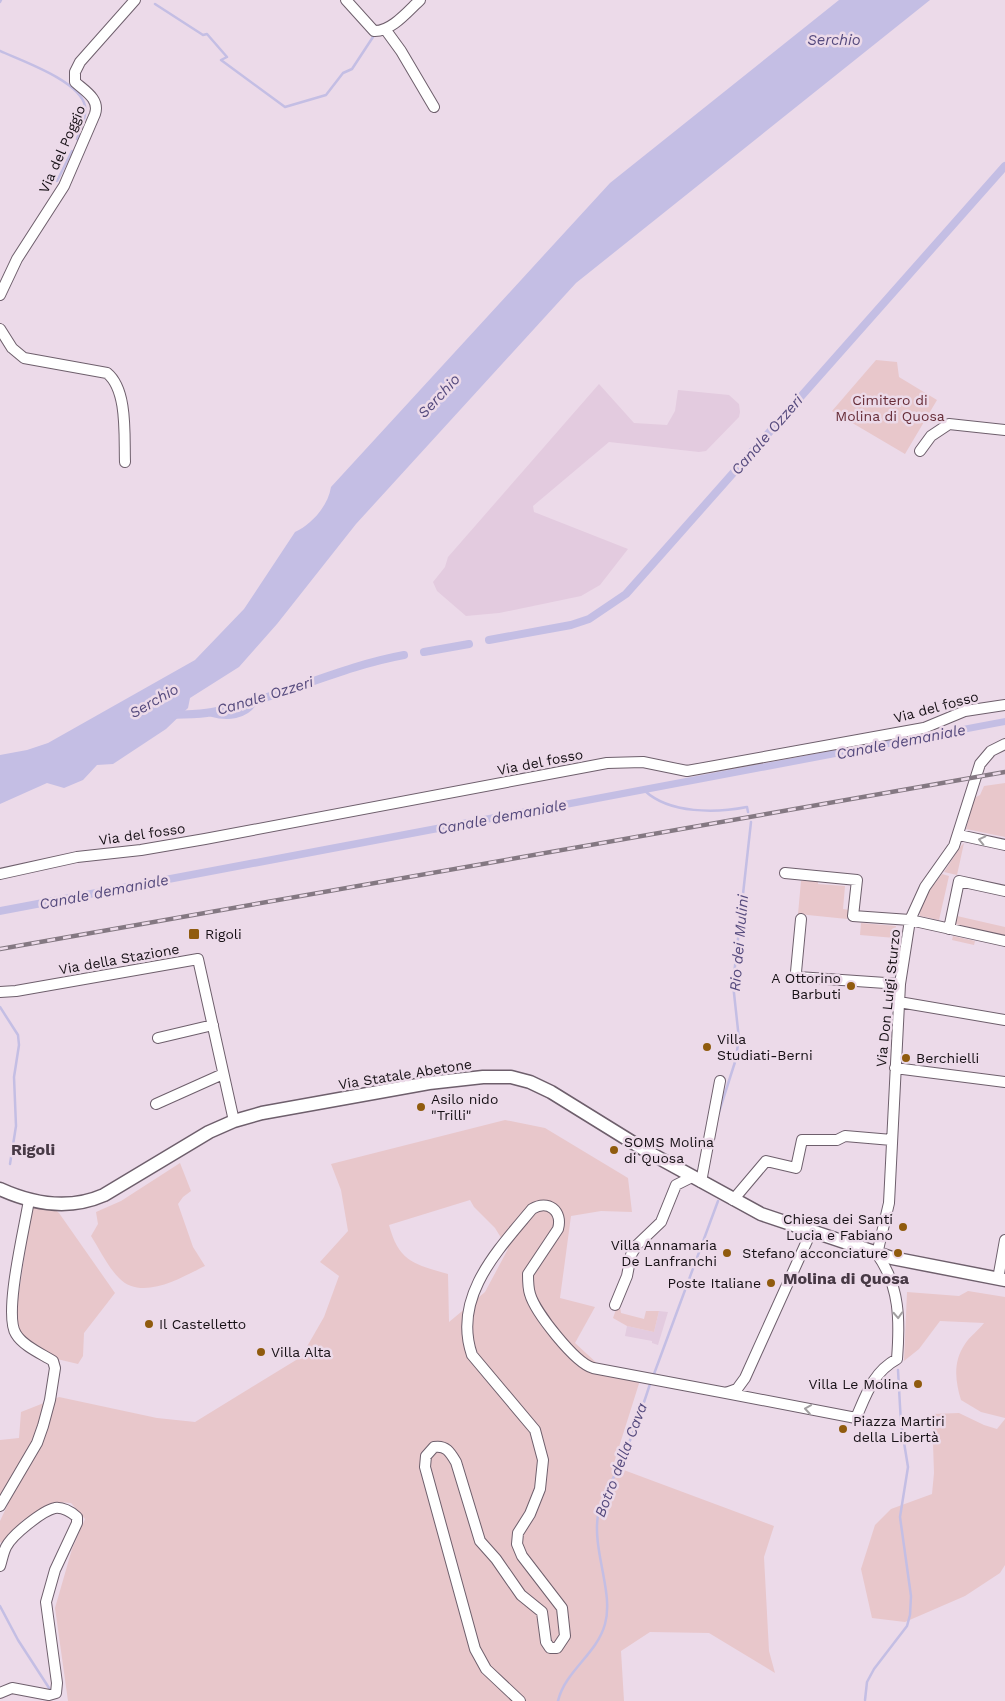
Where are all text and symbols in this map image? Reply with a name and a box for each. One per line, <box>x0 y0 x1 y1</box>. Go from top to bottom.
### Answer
water label: Serchio <box>807 31 861 49</box>
street label: Via del Poggio <box>35 103 89 195</box>
water label: Serchio <box>414 370 464 422</box>
water label: Canale Ozzeri <box>727 391 807 479</box>
park label: Cimitero di Molina di Quosa <box>835 392 945 424</box>
water label: Canale Ozzeri <box>215 672 316 719</box>
water label: Serchio <box>126 680 182 722</box>
street label: Via del fosso <box>892 688 980 726</box>
water label: Canale demaniale <box>835 721 967 763</box>
street label: Via del fosso <box>496 746 584 778</box>
water label: Canale demaniale <box>436 796 568 838</box>
street label: Via del fosso <box>98 820 186 848</box>
one-way arrow <box>978 835 987 846</box>
water label: Canale demaniale <box>38 871 170 913</box>
water label: Rio dei Mulini <box>726 893 752 992</box>
place label: Rigoli <box>205 926 242 942</box>
marker: Rigoli <box>187 927 201 941</box>
street label: Via Don Luigi Sturzo <box>873 928 903 1068</box>
street label: Via della Stazione <box>57 941 181 977</box>
place label: A Ottorino Barbuti <box>771 970 841 1002</box>
marker: A Ottorino Barbuti <box>845 980 857 992</box>
place label: Villa Studiati-Berni <box>717 1031 813 1063</box>
marker: Villa Studiati-Berni <box>701 1041 713 1053</box>
place label: Berchielli <box>916 1050 979 1066</box>
marker: Berchielli <box>900 1052 912 1064</box>
street label: Via Statale Abetone <box>337 1056 473 1092</box>
place label: Asilo nido "Trilli" <box>431 1091 498 1123</box>
marker: Asilo nido "Trilli" <box>415 1101 427 1113</box>
place label: SOMS Molina di Quosa <box>624 1134 714 1166</box>
district label: Rigoli <box>11 1140 55 1159</box>
marker: SOMS Molina di Quosa <box>608 1144 620 1156</box>
place label: Chiesa dei Santi Lucia e Fabiano <box>783 1211 893 1243</box>
marker: Chiesa dei Santi Lucia e Fabiano <box>897 1221 909 1233</box>
place label: Villa Annamaria De Lanfranchi <box>611 1237 717 1269</box>
place label: Stefano acconciature <box>742 1245 888 1261</box>
marker: Villa Annamaria De Lanfranchi <box>721 1247 733 1259</box>
marker: Stefano acconciature <box>892 1247 904 1259</box>
district label: Molina di Quosa <box>783 1269 910 1288</box>
place label: Poste Italiane <box>667 1275 761 1291</box>
marker: Poste Italiane <box>765 1277 777 1289</box>
one-way arrow <box>893 1312 904 1320</box>
place label: Il Castelletto <box>159 1316 246 1332</box>
marker: Il Castelletto <box>143 1318 155 1330</box>
place label: Villa Alta <box>271 1344 331 1360</box>
marker: Villa Alta <box>255 1346 267 1358</box>
place label: Villa Le Molina <box>808 1376 908 1392</box>
marker: Villa Le Molina <box>912 1378 924 1390</box>
water label: Botro della Cava <box>591 1400 651 1520</box>
one-way arrow <box>804 1404 812 1414</box>
place label: Piazza Martiri della Libertà <box>853 1413 945 1445</box>
marker: Piazza Martiri della Libertà <box>837 1423 849 1435</box>

